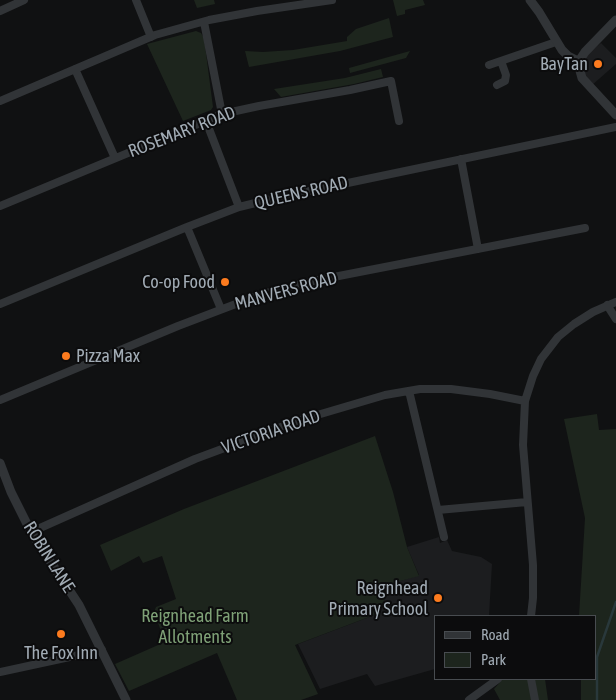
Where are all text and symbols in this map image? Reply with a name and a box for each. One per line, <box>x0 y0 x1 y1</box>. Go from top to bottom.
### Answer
place label: BayTan <box>540 53 588 75</box>
marker: BayTan <box>592 58 604 70</box>
street label: ROSEMARY ROAD <box>125 102 239 162</box>
street label: QUEENS ROAD <box>252 172 350 214</box>
street label: MANVERS ROAD <box>232 267 340 315</box>
place label: Co-op Food <box>142 271 215 293</box>
marker: Co-op Food <box>219 276 231 288</box>
place label: Pizza Max <box>76 345 140 367</box>
marker: Pizza Max <box>60 350 72 362</box>
street label: VICTORIA ROAD <box>219 405 323 459</box>
street label: ROBIN LANE <box>19 518 79 596</box>
place label: Reignhead Primary School <box>329 577 428 620</box>
marker: Reignhead Primary School <box>432 592 444 604</box>
park label: Reignhead Farm Allotments <box>141 605 249 648</box>
legend <box>434 615 596 680</box>
text: Road <box>481 626 510 643</box>
marker: The Fox Inn <box>55 628 67 640</box>
place label: The Fox Inn <box>24 642 98 664</box>
text: Park <box>481 651 506 668</box>

